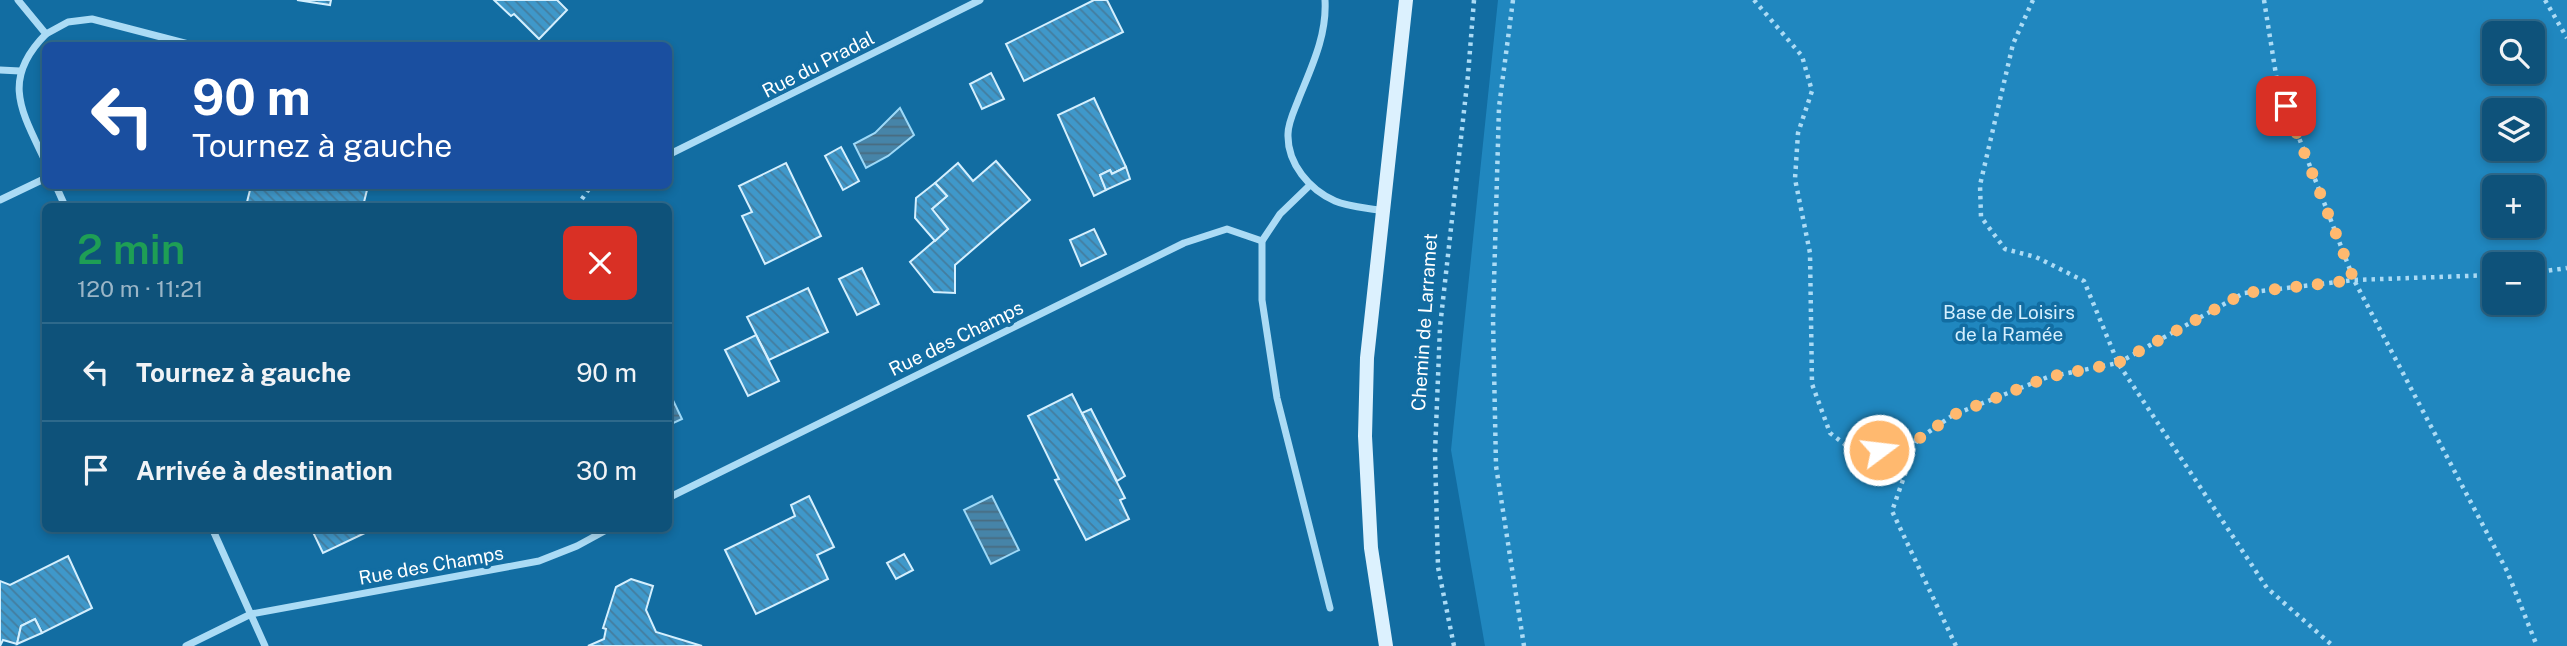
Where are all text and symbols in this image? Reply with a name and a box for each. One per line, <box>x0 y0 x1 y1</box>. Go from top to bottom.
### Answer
map controls <box>2482 21 2545 315</box>
button: search <box>2482 21 2545 84</box>
street label: Rue du Pradal <box>758 26 878 102</box>
text: 90 m <box>192 68 311 126</box>
icon: left <box>77 70 168 161</box>
pin <box>2256 76 2316 136</box>
icon: arrive <box>2267 87 2305 125</box>
button: layers <box>2482 98 2545 161</box>
text: Tournez à gauche <box>192 127 452 164</box>
button: + <box>2482 175 2545 238</box>
text: 2 min <box>77 224 185 273</box>
button: close <box>563 226 637 300</box>
street label: Chemin de Larramet <box>1407 232 1441 412</box>
button: − <box>2482 252 2545 315</box>
text: 120 m · 11:21 <box>77 275 203 302</box>
street label: Rue des Champs <box>885 296 1027 380</box>
park label: Base de Loisirs de la Ramée <box>1943 301 2075 345</box>
icon: left <box>77 353 115 391</box>
text: Tournez à gauche <box>136 357 351 388</box>
text: 90 m <box>576 357 637 388</box>
position arrow <box>1842 413 1916 487</box>
icon: arrive <box>77 451 115 489</box>
text: Arrivée à destination <box>136 455 393 486</box>
text: 30 m <box>576 455 637 486</box>
street label: Rue des Champs <box>357 541 505 589</box>

